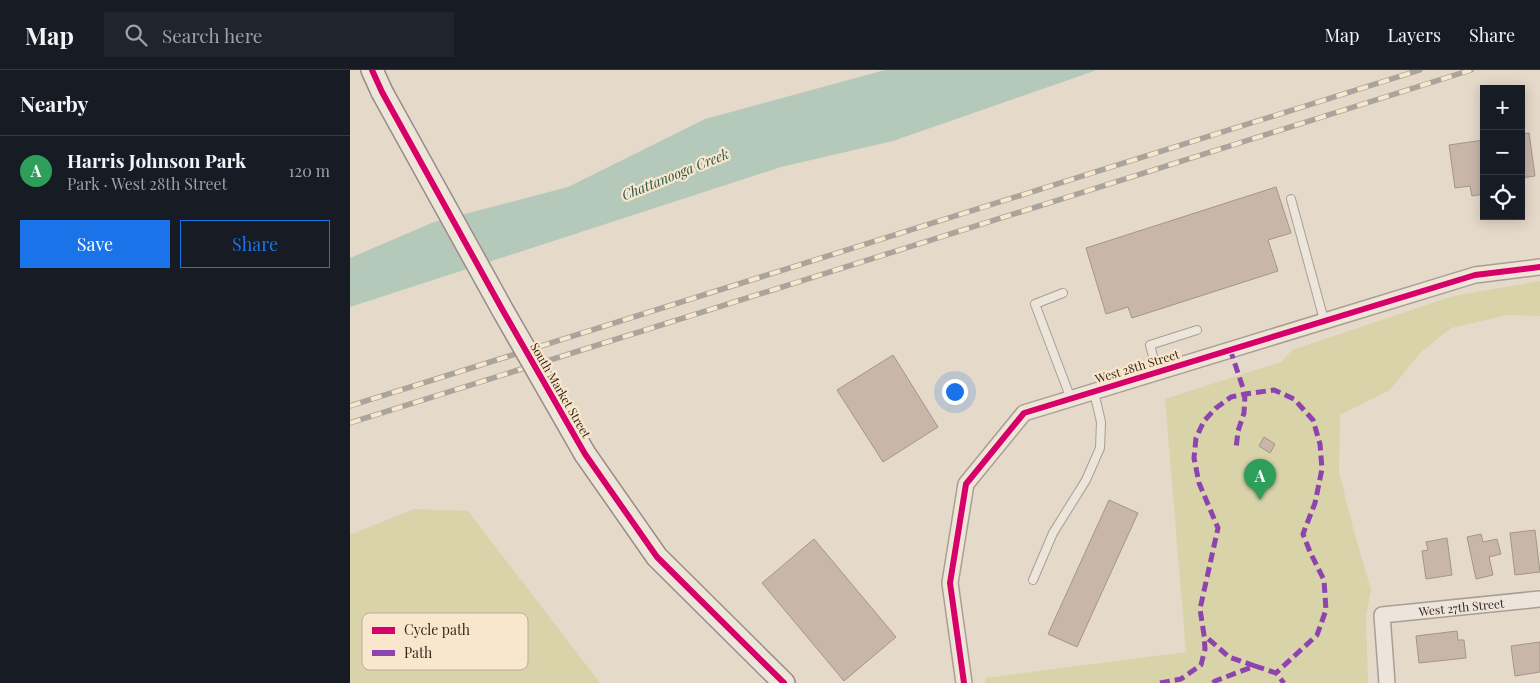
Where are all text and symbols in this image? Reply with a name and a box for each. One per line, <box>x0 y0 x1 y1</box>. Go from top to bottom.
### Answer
search box <box>104 12 454 57</box>
text: Map <box>25 19 74 51</box>
icon: search <box>122 21 150 49</box>
text: Search here <box>162 22 262 48</box>
text: Map <box>1324 23 1359 47</box>
text: Layers <box>1387 23 1441 47</box>
text: Share <box>1469 23 1515 47</box>
map controls <box>1480 85 1525 220</box>
button: + <box>1480 85 1525 130</box>
text: Nearby <box>20 89 89 117</box>
button: − <box>1480 130 1525 175</box>
water label: Chattanooga Creek <box>619 144 731 204</box>
text: Harris Johnson Park <box>67 147 246 173</box>
text: A <box>31 160 41 181</box>
text: 120 m <box>289 160 330 181</box>
text: Park · West 28th Street <box>67 173 227 194</box>
button: locate <box>1480 175 1525 220</box>
button: Save <box>20 220 170 268</box>
button: Share <box>180 220 330 268</box>
street label: South Market Street <box>527 339 595 441</box>
street label: West 28th Street <box>1092 345 1182 387</box>
your location <box>942 379 968 405</box>
pin: A <box>1244 459 1276 500</box>
street label: West 27th Street <box>1417 595 1506 619</box>
legend <box>362 613 528 670</box>
text: Cycle path <box>404 620 471 639</box>
text: Path <box>404 643 433 662</box>

